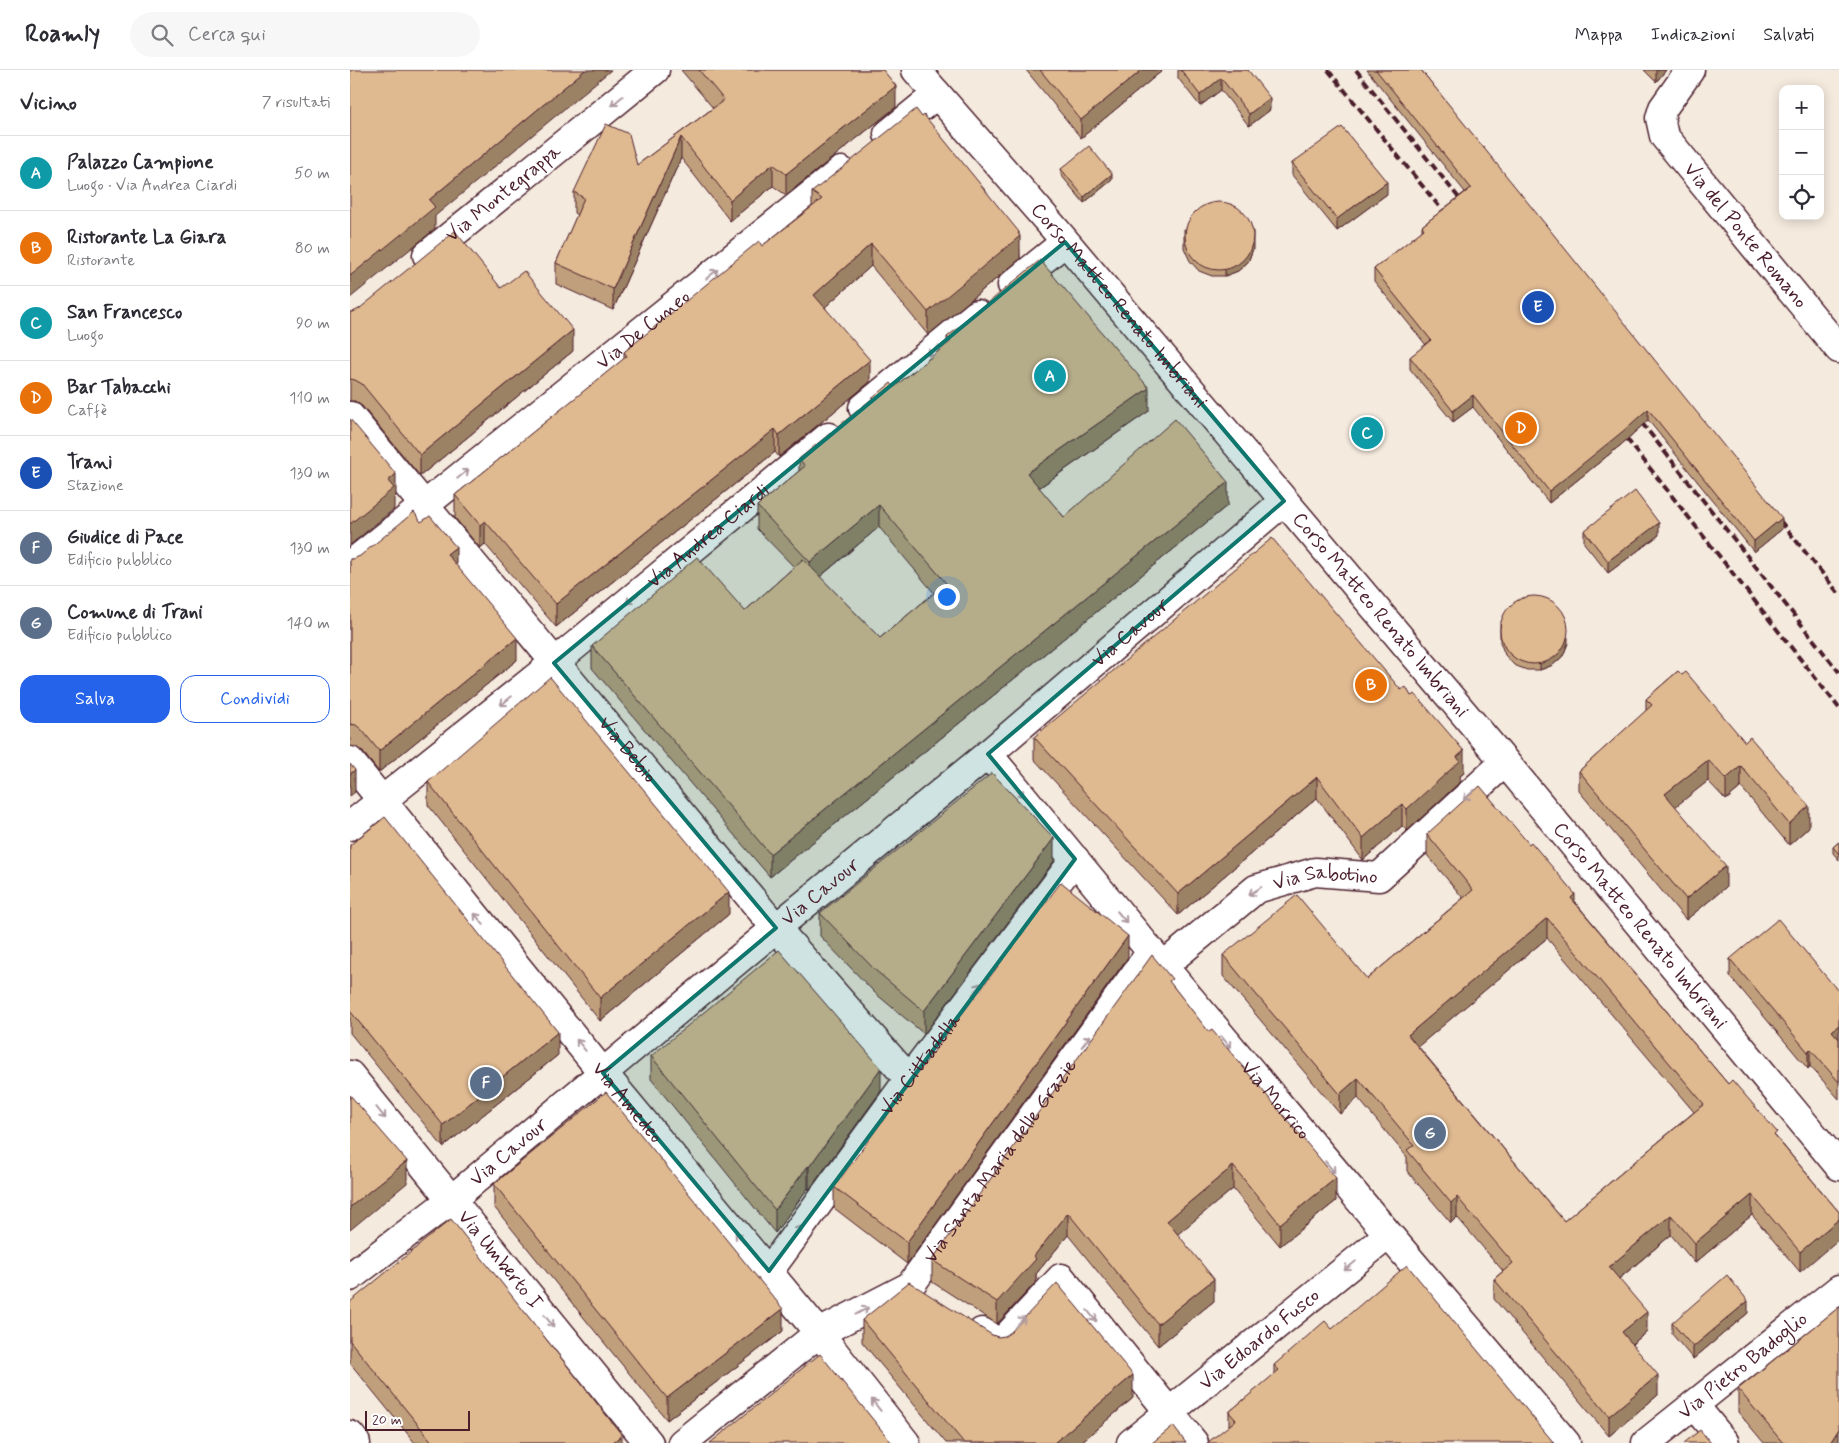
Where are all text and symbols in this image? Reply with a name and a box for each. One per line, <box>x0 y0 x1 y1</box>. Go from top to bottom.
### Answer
search box <box>130 12 480 57</box>
text: Roamly <box>25 19 100 50</box>
icon: search <box>148 21 176 49</box>
text: Cerca qui <box>188 22 266 47</box>
text: Mappa <box>1575 23 1623 47</box>
text: Indicazioni <box>1651 23 1735 47</box>
text: Salvati <box>1763 23 1814 47</box>
map controls <box>1779 85 1824 220</box>
button: + <box>1779 85 1824 130</box>
text: Vicino <box>20 89 77 117</box>
text: 7 risultati <box>262 92 330 113</box>
one-way arrow <box>611 95 624 106</box>
button: − <box>1779 130 1824 175</box>
street label: Via Montegrappa <box>440 138 567 248</box>
text: Palazzo Campione <box>67 150 214 175</box>
street label: Via del Ponte Romano <box>1677 157 1814 314</box>
text: A <box>31 163 41 184</box>
text: 50 m <box>294 163 330 184</box>
text: Luogo · Via Andrea Ciardi <box>67 175 237 196</box>
button: locate <box>1779 175 1824 220</box>
street label: Corso Matteo Renato Imbriani <box>1025 197 1214 414</box>
text: Ristorante La Giara <box>67 225 227 250</box>
text: B <box>31 238 41 259</box>
text: 80 m <box>295 238 330 259</box>
text: Ristorante <box>67 250 135 271</box>
one-way arrow <box>705 269 718 280</box>
street label: Via De Cuneo <box>590 284 696 376</box>
pin: E <box>1522 288 1554 326</box>
text: San Francesco <box>67 300 182 325</box>
text: C <box>30 313 42 334</box>
text: 90 m <box>296 313 330 334</box>
text: Luogo <box>67 325 104 346</box>
one-way arrow <box>926 345 939 356</box>
pin: A <box>1034 357 1066 395</box>
text: Bar Tabacchi <box>67 375 171 400</box>
text: D <box>30 388 42 409</box>
text: 110 m <box>289 388 330 409</box>
text: Caffè <box>67 400 107 421</box>
pin: D <box>1505 409 1537 447</box>
pin: C <box>1351 414 1383 452</box>
text: Trani <box>67 450 112 475</box>
text: E <box>31 463 41 484</box>
text: 130 m <box>289 463 330 484</box>
one-way arrow <box>456 469 469 480</box>
text: Stazione <box>67 475 124 496</box>
street label: Via Andrea Ciardi <box>641 477 775 595</box>
street label: Corso Matteo Renato Imbriani <box>1286 506 1475 723</box>
text: Giudice di Pace <box>67 525 184 550</box>
text: F <box>32 538 40 559</box>
text: 130 m <box>289 538 330 559</box>
text: Edificio pubblico <box>67 550 172 571</box>
your location <box>934 584 960 610</box>
street label: Via Cavour <box>1086 591 1175 673</box>
one-way arrow <box>626 593 639 604</box>
text: Comune di Trani <box>67 600 203 625</box>
text: G <box>31 613 41 634</box>
text: 140 m <box>286 613 330 634</box>
text: Edificio pubblico <box>67 625 172 646</box>
pin: B <box>1355 666 1387 704</box>
button: Salva <box>20 675 170 723</box>
button: Condividi <box>180 675 330 723</box>
one-way arrow <box>500 696 513 707</box>
street label: Via Bebio <box>592 711 663 789</box>
one-way arrow <box>1014 785 1025 798</box>
one-way arrow <box>1462 789 1475 801</box>
street label: Corso Matteo Renato Imbriani <box>1547 816 1734 1035</box>
street label: Via Cavour <box>775 851 866 932</box>
street label: Via Sabotino <box>1270 859 1379 897</box>
one-way arrow <box>1248 887 1262 897</box>
one-way arrow <box>1117 910 1128 923</box>
one-way arrow <box>473 912 484 925</box>
one-way arrow <box>972 982 982 996</box>
street label: Via Cittadella <box>873 1007 968 1121</box>
one-way arrow <box>1081 1035 1091 1049</box>
one-way arrow <box>1221 1035 1232 1048</box>
one-way arrow <box>575 1039 586 1052</box>
street label: Via Santa Maria delle Grazie <box>917 1054 1083 1269</box>
street label: Via Morrico <box>1234 1055 1317 1146</box>
street label: Via Amedeo <box>586 1056 669 1149</box>
pin: F <box>470 1064 502 1102</box>
one-way arrow <box>375 1106 386 1119</box>
street label: Via Cavour <box>464 1111 554 1192</box>
pin: G <box>1414 1114 1446 1152</box>
one-way arrow <box>1325 1160 1336 1173</box>
street label: Via Umberto I <box>451 1204 549 1316</box>
one-way arrow <box>792 1226 803 1239</box>
one-way arrow <box>735 1231 746 1244</box>
one-way arrow <box>1344 1261 1357 1272</box>
street label: Via Edoardo Fusco <box>1193 1282 1325 1396</box>
one-way arrow <box>855 1306 870 1316</box>
street label: Via Pietro Badoglio <box>1672 1306 1813 1426</box>
one-way arrow <box>1086 1309 1097 1322</box>
one-way arrow <box>544 1314 555 1327</box>
one-way arrow <box>1014 1316 1026 1329</box>
one-way arrow <box>870 1399 881 1412</box>
scale bar <box>365 1408 470 1431</box>
text: 20 m <box>372 1411 402 1429</box>

